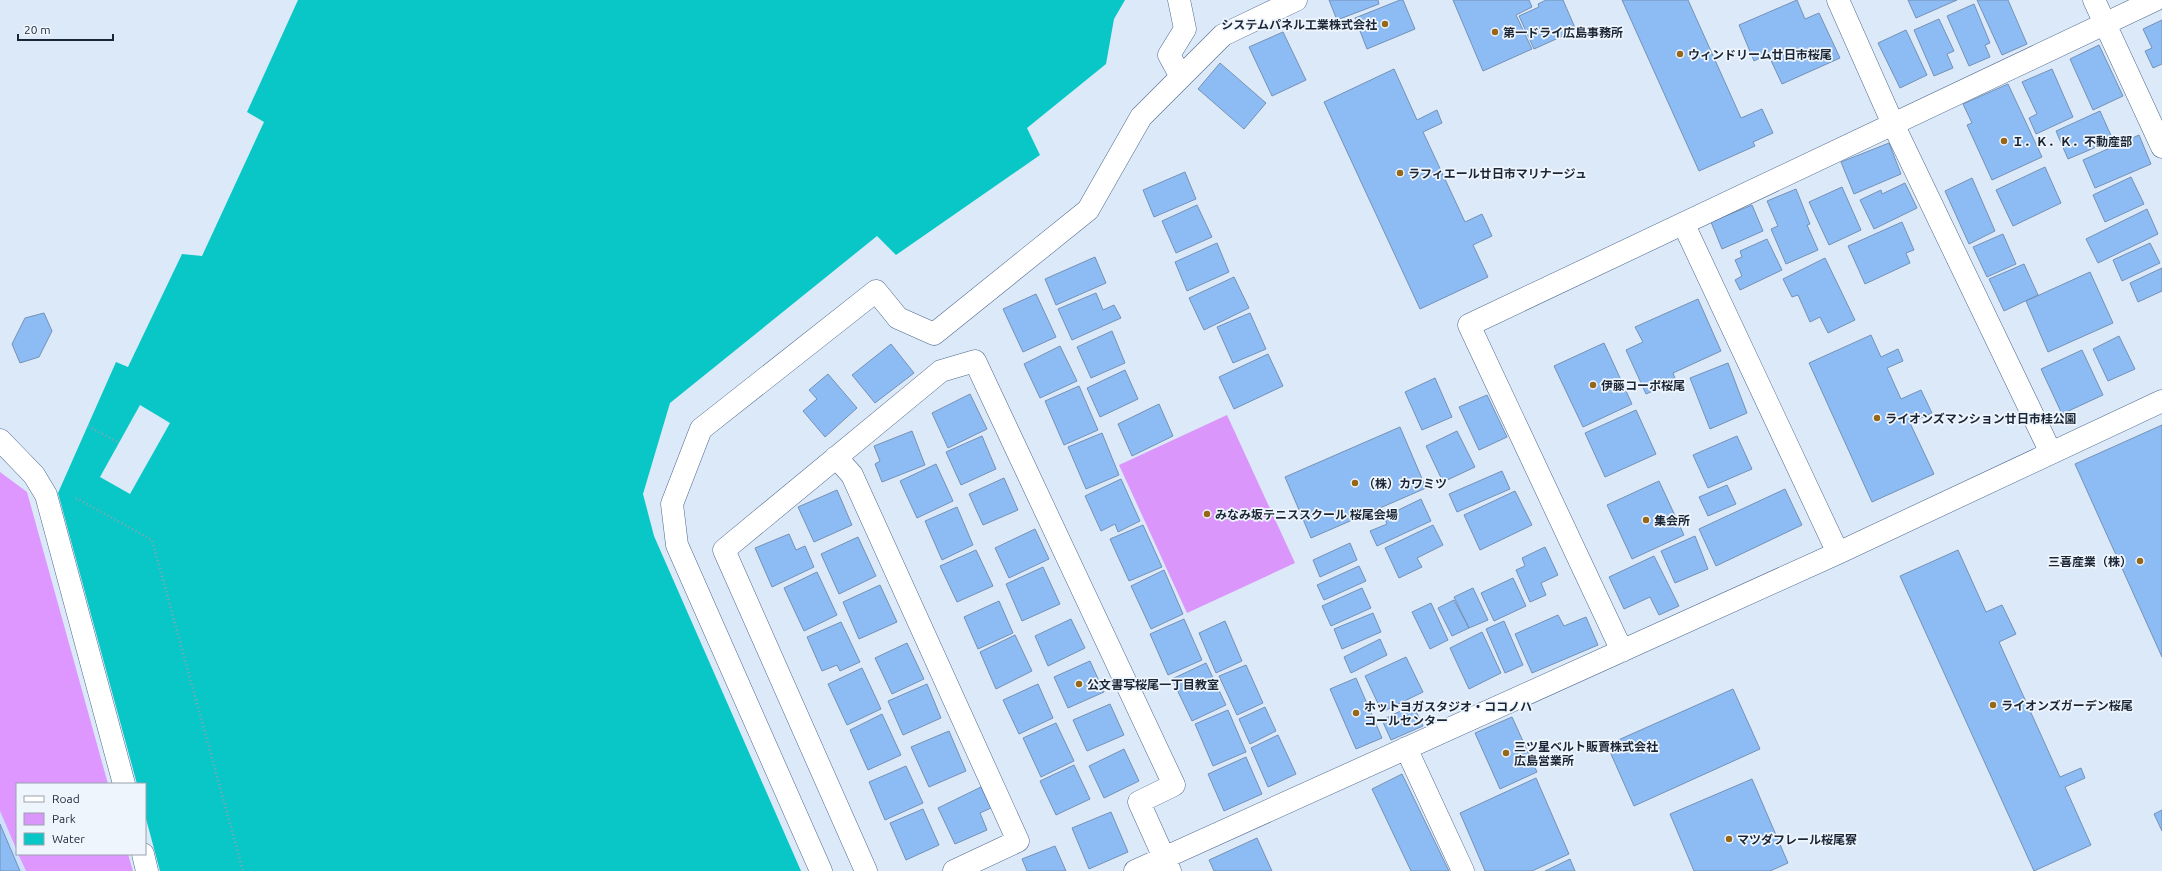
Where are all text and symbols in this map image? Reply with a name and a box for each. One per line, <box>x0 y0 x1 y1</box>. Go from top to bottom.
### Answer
scale bar <box>18 16 113 42</box>
place label: システムパネル工業株式会社 <box>1221 18 1377 31</box>
marker: システムパネル工業株式会社 <box>1380 19 1390 29</box>
text: 20 m <box>24 23 51 36</box>
place label: 第一ドライ広島事務所 <box>1503 26 1623 39</box>
marker: 第一ドライ広島事務所 <box>1490 27 1500 37</box>
place label: ウィンドリーム廿日市桜尾 <box>1688 48 1832 61</box>
marker: ウィンドリーム廿日市桜尾 <box>1675 49 1685 59</box>
place label: Ｉ．Ｋ．Ｋ．不動産部 <box>2012 135 2132 148</box>
marker: Ｉ．Ｋ．Ｋ．不動産部 <box>1999 136 2009 146</box>
place label: ラフィエール廿日市マリナージュ <box>1408 167 1587 180</box>
marker: ラフィエール廿日市マリナージュ <box>1395 168 1405 178</box>
place label: 伊藤コーポ桜尾 <box>1601 379 1685 392</box>
marker: 伊藤コーポ桜尾 <box>1588 380 1598 390</box>
place label: ライオンズマンション廿日市桂公園 <box>1885 412 2077 425</box>
marker: ライオンズマンション廿日市桂公園 <box>1872 413 1882 423</box>
place label: （株）カワミツ <box>1363 477 1447 490</box>
marker: （株）カワミツ <box>1350 478 1360 488</box>
place label: みなみ坂テニススクール 桜尾会場 <box>1215 508 1398 521</box>
marker: みなみ坂テニススクール 桜尾会場 <box>1202 509 1212 519</box>
place label: 集会所 <box>1654 514 1690 527</box>
marker: 集会所 <box>1641 515 1651 525</box>
place label: 三喜産業（株） <box>2048 555 2132 568</box>
marker: 三喜産業（株） <box>2135 556 2145 566</box>
place label: 公文書写桜尾一丁目教室 <box>1087 678 1219 691</box>
marker: 公文書写桜尾一丁目教室 <box>1074 679 1084 689</box>
place label: ライオンズガーデン桜尾 <box>2001 699 2133 712</box>
place label: ホットヨガスタジオ・ココノハ コールセンター <box>1364 700 1532 727</box>
marker: ライオンズガーデン桜尾 <box>1988 700 1998 710</box>
marker: ホットヨガスタジオ・ココノハ コールセンター <box>1351 708 1361 718</box>
place label: 三ツ星ベルト販賣株式会社 広島営業所 <box>1514 740 1658 767</box>
marker: 三ツ星ベルト販賣株式会社 広島営業所 <box>1501 748 1511 758</box>
legend <box>16 783 146 855</box>
text: Road <box>52 792 80 805</box>
text: Park <box>52 812 76 825</box>
text: Water <box>52 832 85 845</box>
place label: マツダフレール桜尾寮 <box>1737 833 1857 846</box>
marker: マツダフレール桜尾寮 <box>1724 834 1734 844</box>

